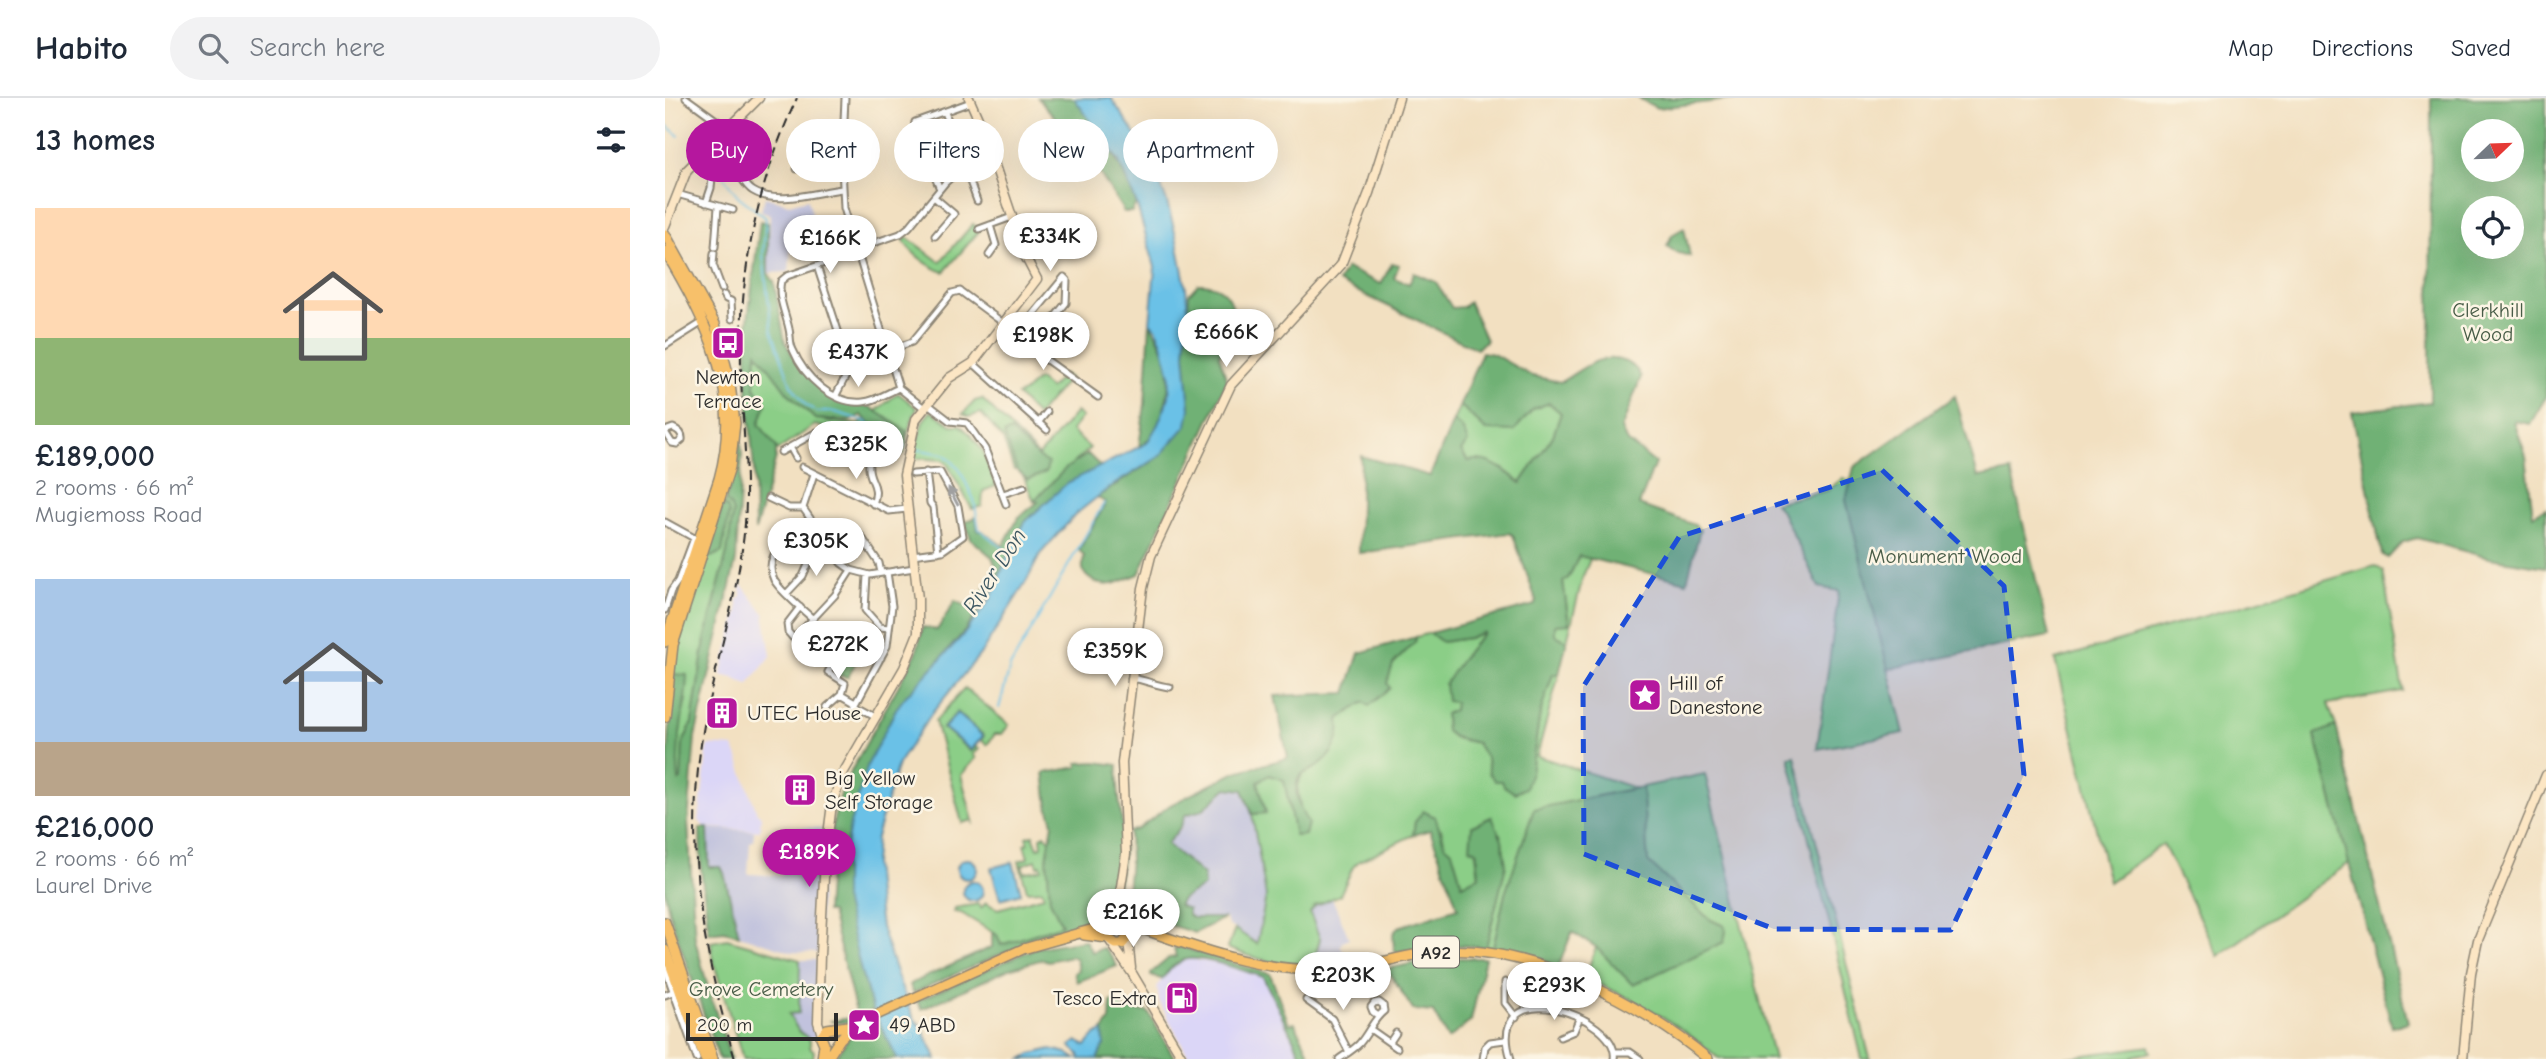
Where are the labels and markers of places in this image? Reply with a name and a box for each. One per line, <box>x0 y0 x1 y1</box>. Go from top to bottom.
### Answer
pin: £334K <box>1001 214 1099 273</box>
pin: £166K <box>781 216 879 275</box>
pin: £666K <box>1177 310 1275 369</box>
pin: £198K <box>994 313 1092 372</box>
bus stop icon: Newton Terrace <box>709 324 747 362</box>
pin: £437K <box>809 330 907 389</box>
place label: Newton Terrace <box>694 365 762 413</box>
pin: £325K <box>807 422 905 481</box>
pin: £305K <box>767 518 865 578</box>
pin: £272K <box>789 622 887 681</box>
pin: £359K <box>1066 628 1164 688</box>
place label: Hill of Danestone <box>1669 671 1763 719</box>
place icon: Hill of Danestone <box>1626 676 1664 714</box>
building icon: UTEC House <box>703 694 741 732</box>
place label: UTEC House <box>747 701 861 725</box>
place label: Big Yellow Self Storage <box>825 766 933 814</box>
building icon: Big Yellow Self Storage <box>781 771 819 809</box>
pin: £189K <box>760 830 858 889</box>
pin: £216K <box>1084 890 1182 949</box>
pin: £203K <box>1294 953 1392 1012</box>
pin: £293K <box>1505 962 1603 1022</box>
fuel station icon: Tesco Extra <box>1163 979 1201 1017</box>
place label: Tesco Extra <box>1053 986 1157 1010</box>
place icon: 49 ABD <box>845 1006 883 1044</box>
place label: 49 ABD <box>889 1013 956 1037</box>

